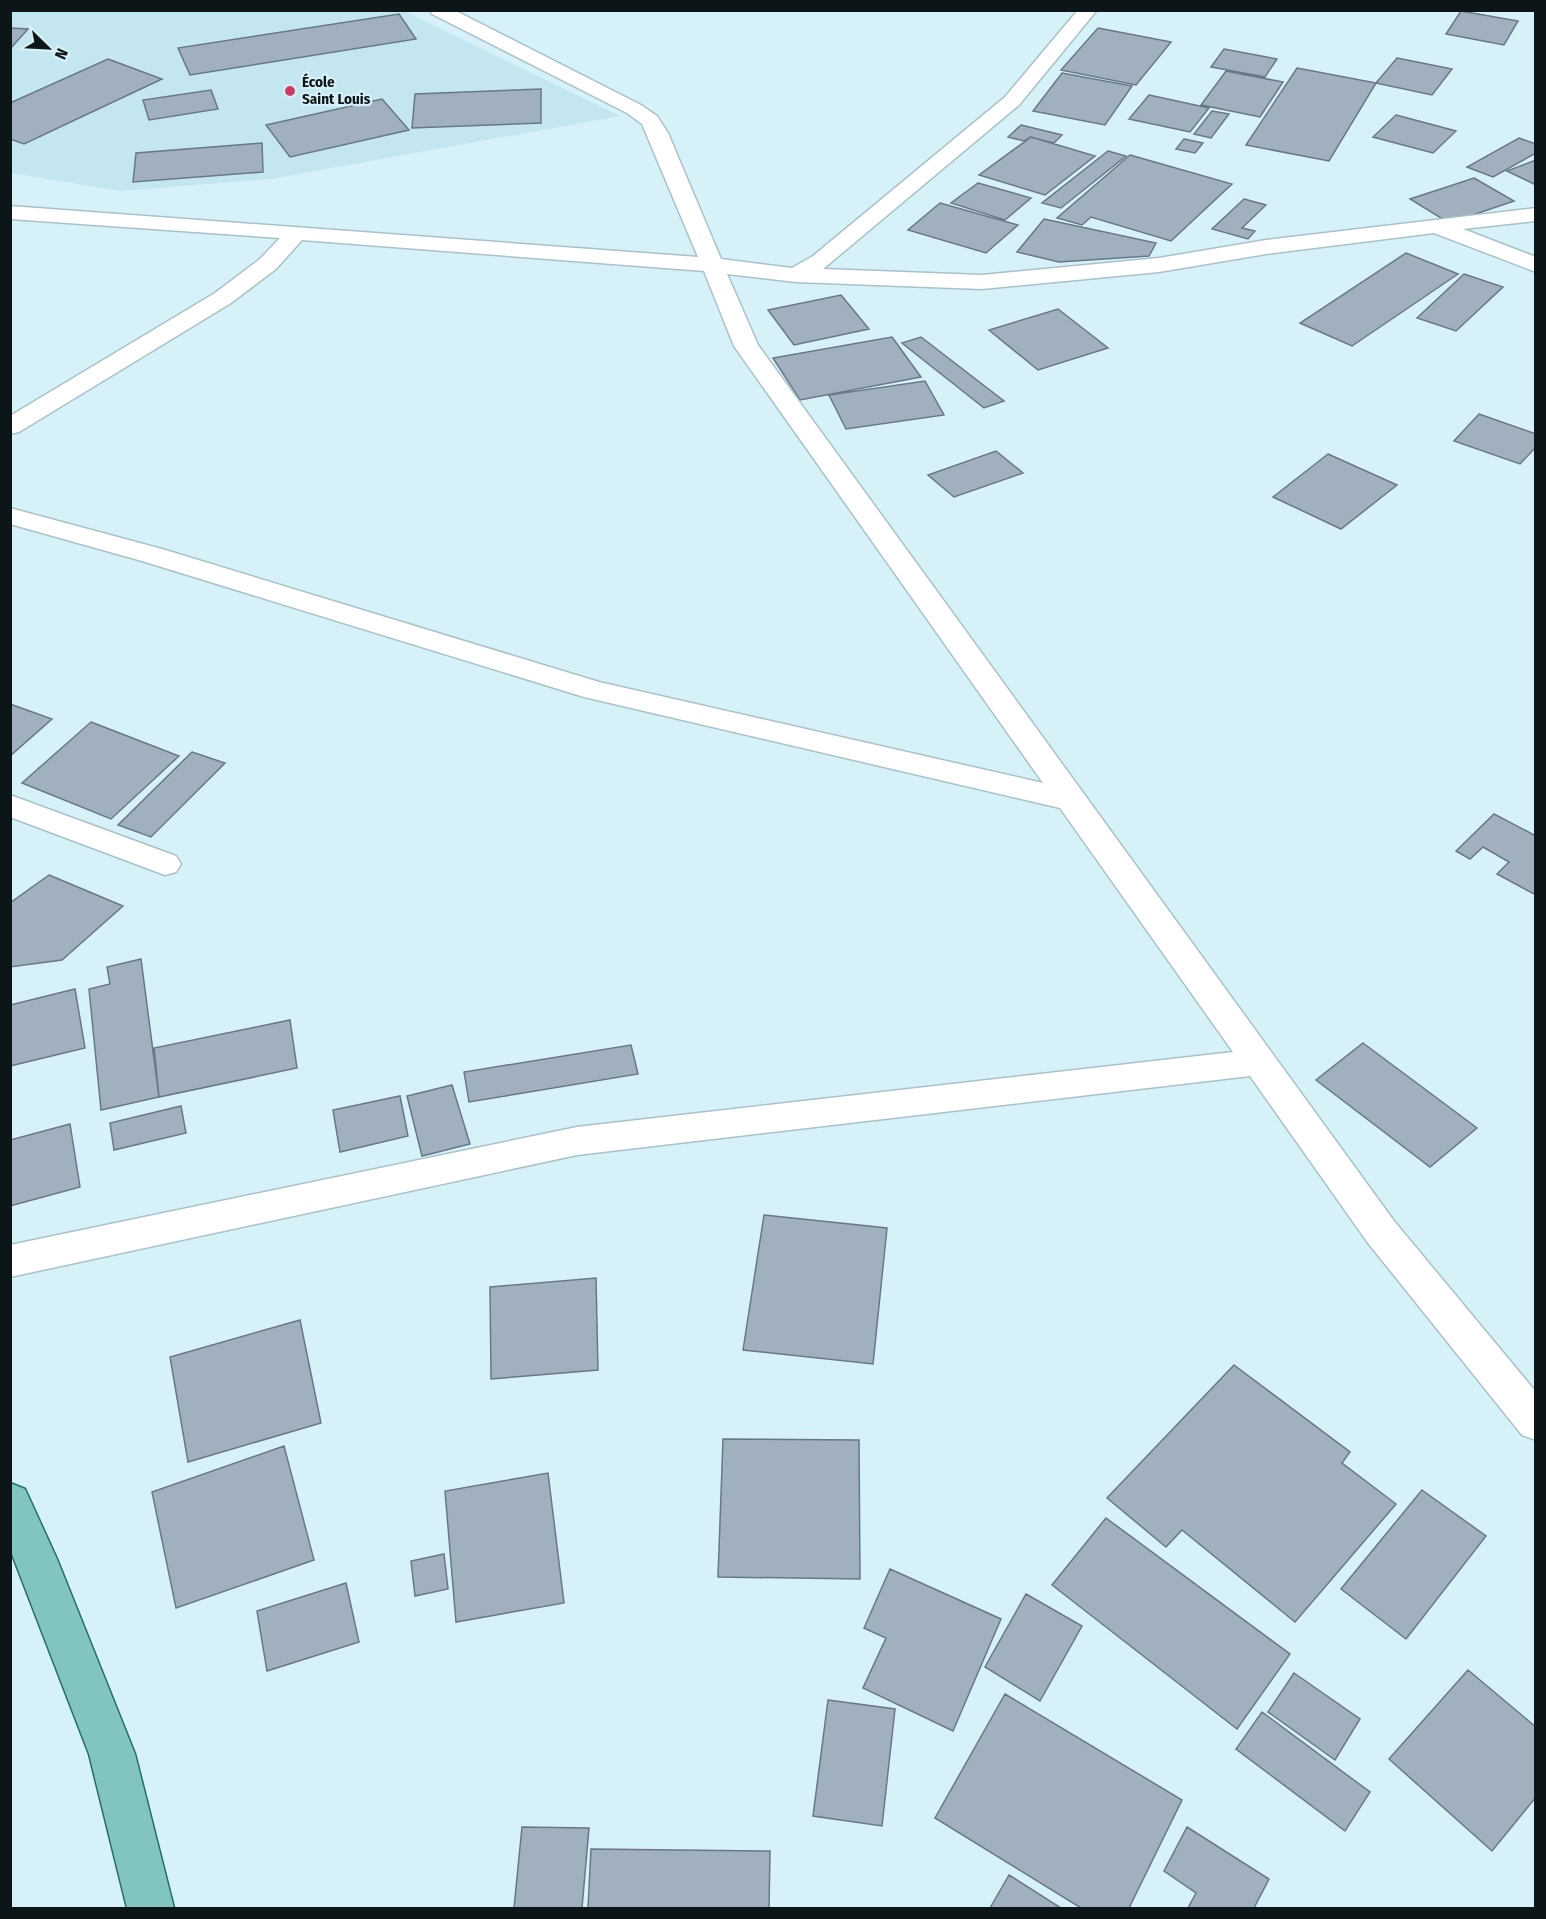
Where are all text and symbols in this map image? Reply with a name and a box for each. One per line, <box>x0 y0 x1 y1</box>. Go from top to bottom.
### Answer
north arrow <box>18 18 78 78</box>
text: N <box>51 46 72 62</box>
place label: École Saint Louis <box>302 73 371 108</box>
marker: École Saint Louis <box>283 84 297 98</box>

